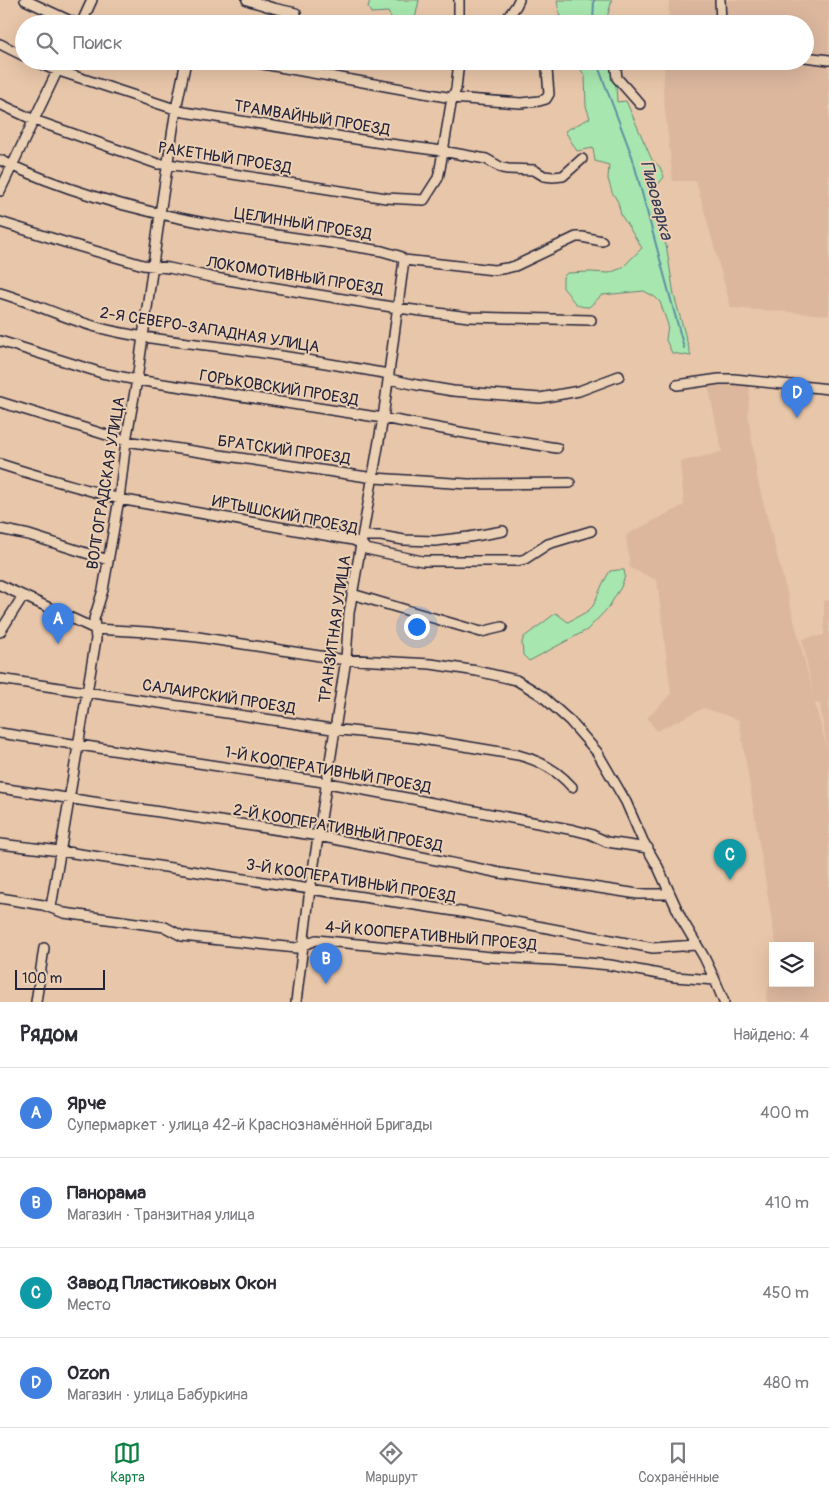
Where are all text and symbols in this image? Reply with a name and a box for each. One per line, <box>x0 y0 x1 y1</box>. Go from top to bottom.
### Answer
search box <box>15 15 814 70</box>
icon: search <box>33 29 61 57</box>
text: Поиск <box>73 31 123 55</box>
street label: ТРАМВАЙНЫЙ ПРОЕЗД <box>232 96 392 140</box>
street label: РАКЕТНЫЙ ПРОЕЗД <box>157 138 293 178</box>
water label: Пивоварка <box>635 158 678 244</box>
street label: ЦЕЛИННЫЙ ПРОЕЗД <box>233 203 373 245</box>
street label: ЛОКОМОТИВНЫЙ ПРОЕЗД <box>204 252 385 300</box>
street label: 2-Я СЕВЕРО-ЗАПАДНАЯ УЛИЦА <box>98 303 321 357</box>
street label: ГОРЬКОВСКИЙ ПРОЕЗД <box>198 366 360 411</box>
pin: D <box>781 377 813 418</box>
street label: ВОЛГОГРАДСКАЯ УЛИЦА <box>82 395 130 571</box>
street label: БРАТСКИЙ ПРОЕЗД <box>216 431 352 469</box>
street label: ИРТЫШСКИЙ ПРОЕЗД <box>210 491 360 539</box>
street label: ТРАНЗИТНАЯ УЛИЦА <box>315 554 355 704</box>
pin: A <box>42 603 74 644</box>
your location <box>404 614 430 640</box>
street label: САЛАИРСКИЙ ПРОЕЗД <box>141 675 297 719</box>
street label: 1-Й КООПЕРАТИВНЫЙ ПРОЕЗД <box>223 742 433 798</box>
street label: 2-Й КООПЕРАТИВНЫЙ ПРОЕЗД <box>232 800 444 856</box>
pin: C <box>714 839 746 880</box>
street label: 3-Й КООПЕРАТИВНЫЙ ПРОЕЗД <box>245 855 458 908</box>
street label: 4-Й КООПЕРАТИВНЫЙ ПРОЕЗД <box>324 917 538 955</box>
map controls <box>769 942 814 987</box>
button: layers <box>769 942 814 987</box>
pin: B <box>310 943 342 984</box>
scale bar <box>15 967 105 990</box>
text: 100 m <box>22 970 62 987</box>
text: Рядом <box>20 1021 78 1048</box>
text: Найдено: 4 <box>733 1025 809 1045</box>
text: Ярче <box>67 1091 106 1115</box>
text: A <box>31 1103 41 1123</box>
text: 400 m <box>760 1103 809 1123</box>
text: Супермаркет · улица 42-й Краснознамённой Бригады <box>67 1115 433 1135</box>
text: Панорама <box>67 1181 146 1205</box>
text: B <box>31 1193 41 1213</box>
text: 410 m <box>765 1193 809 1213</box>
text: Магазин · Транзитная улица <box>67 1205 255 1225</box>
text: Завод Пластиковых Окон <box>67 1271 277 1295</box>
text: C <box>31 1283 41 1303</box>
text: 450 m <box>762 1283 809 1303</box>
text: Место <box>67 1295 111 1315</box>
text: Ozon <box>67 1361 110 1385</box>
text: D <box>31 1373 41 1393</box>
text: 480 m <box>763 1373 809 1393</box>
text: Магазин · улица Бабуркина <box>67 1385 248 1405</box>
tab: Карта <box>110 1439 145 1486</box>
tab: Маршрут <box>365 1439 418 1486</box>
tab: Сохранённые <box>638 1439 719 1486</box>

